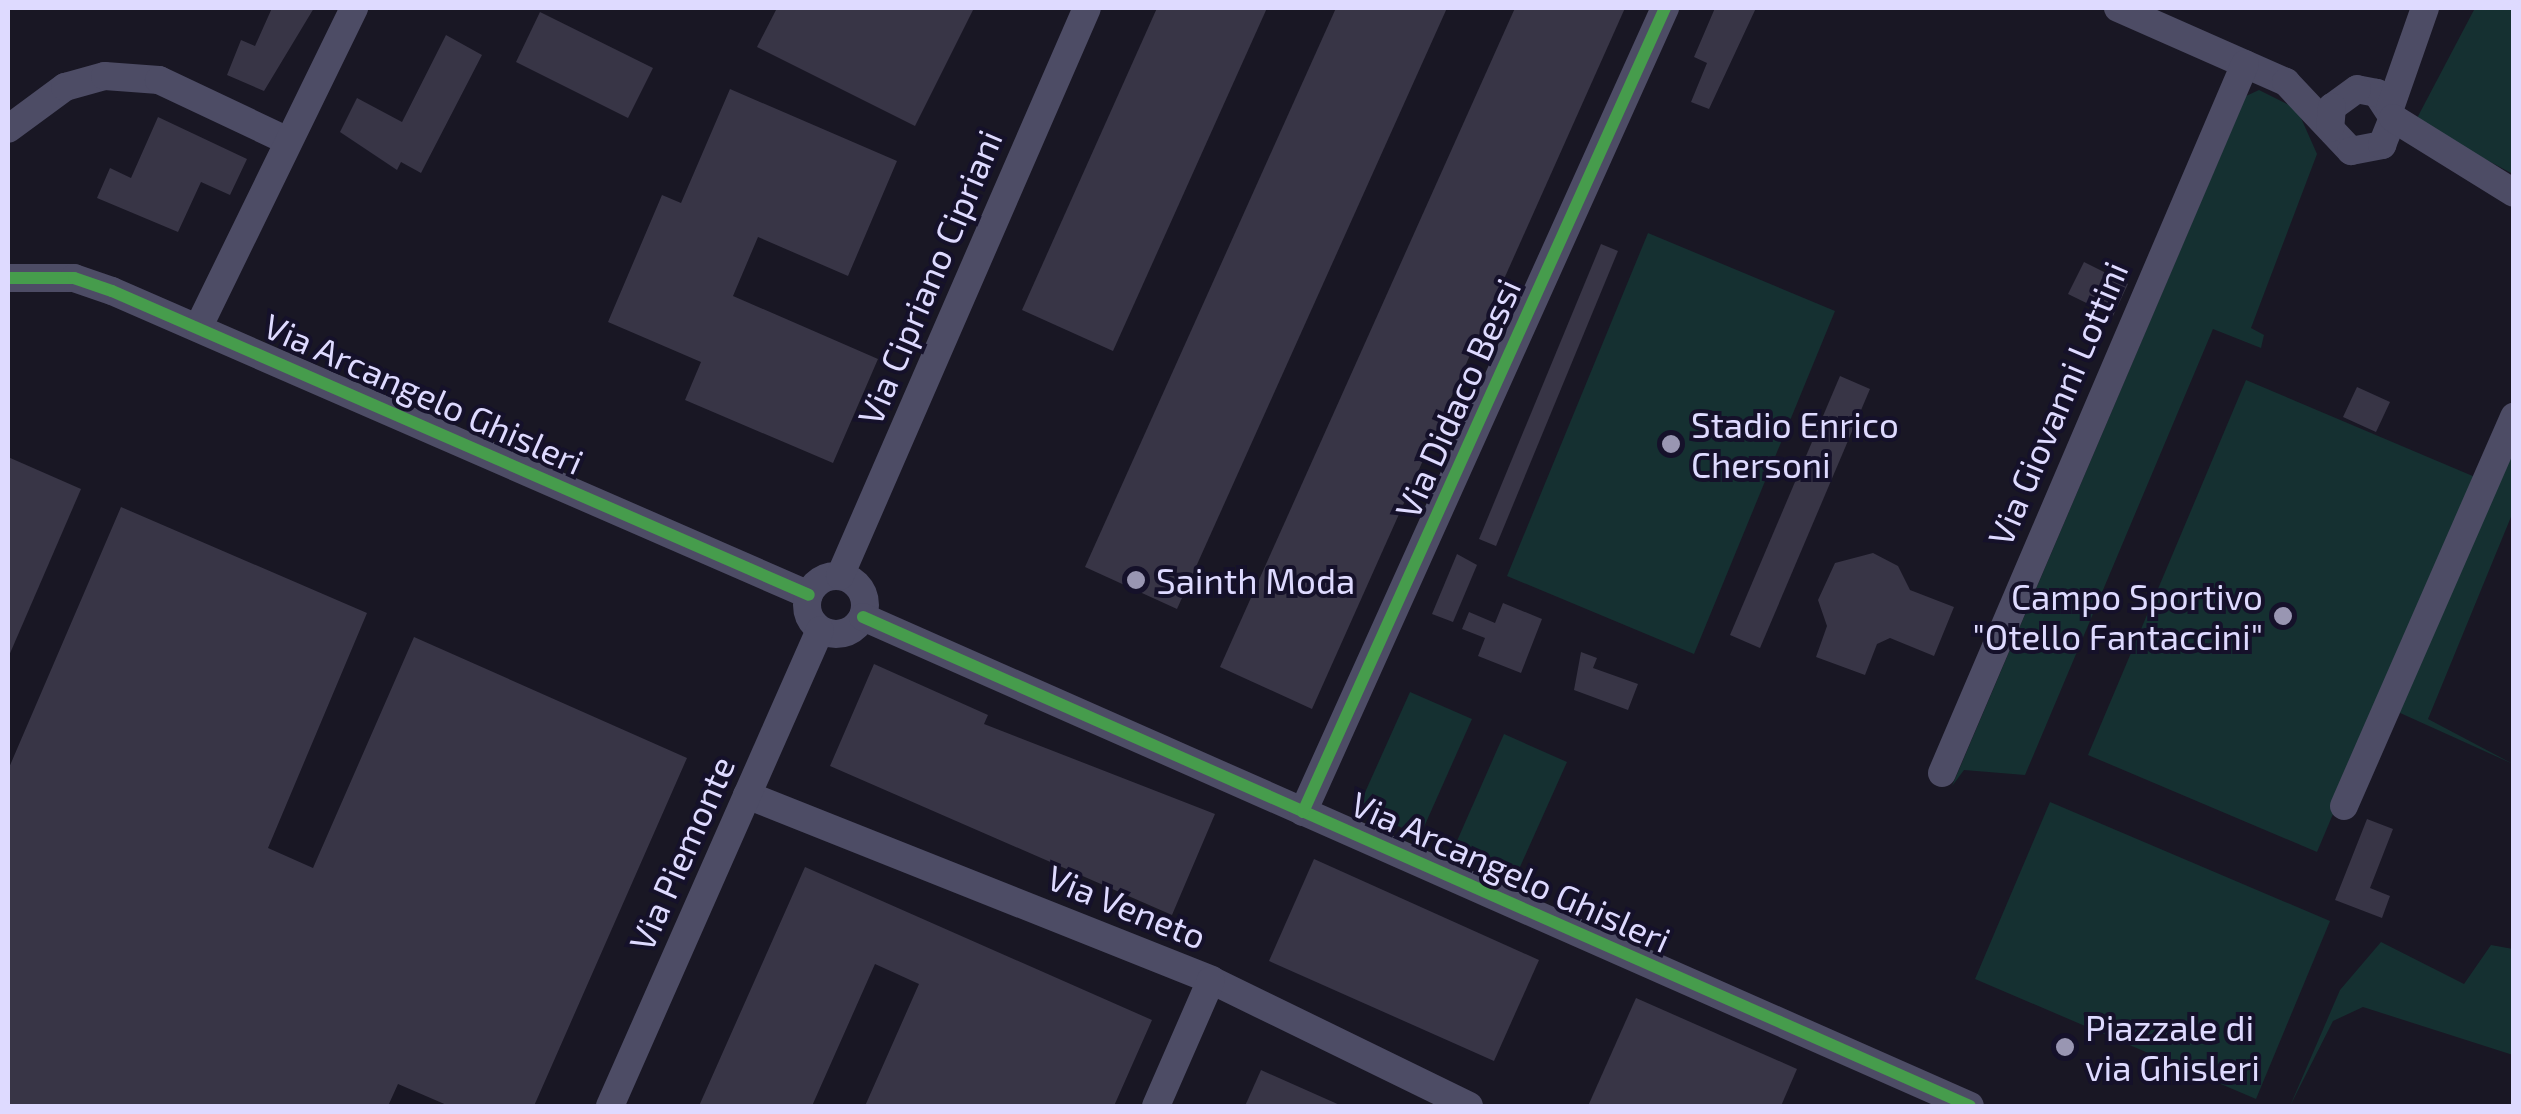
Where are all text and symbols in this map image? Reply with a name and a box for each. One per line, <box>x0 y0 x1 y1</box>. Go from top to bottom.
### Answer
street label: Via Cipriano Cipriani <box>848 123 1010 431</box>
street label: Via Giovanni Lottini <box>1978 255 2136 551</box>
street label: Via Didaco Bessi <box>1385 272 1529 524</box>
street label: Via Arcangelo Ghisleri <box>257 303 591 483</box>
place label: Stadio Enrico Chersoni <box>1691 403 1899 485</box>
marker: Stadio Enrico Chersoni <box>1660 433 1682 455</box>
place label: Sainth Moda <box>1156 559 1355 601</box>
marker: Sainth Moda <box>1125 569 1147 591</box>
place label: Campo Sportivo "Otello Fantaccini" <box>1973 575 2263 657</box>
marker: Campo Sportivo "Otello Fantaccini" <box>2272 605 2294 627</box>
street label: Via Piemonte <box>619 749 743 957</box>
street label: Via Arcangelo Ghisleri <box>1344 781 1678 961</box>
street label: Via Veneto <box>1041 855 1213 957</box>
place label: Piazzale di via Ghisleri <box>2085 1006 2260 1088</box>
marker: Piazzale di via Ghisleri <box>2054 1036 2076 1058</box>

